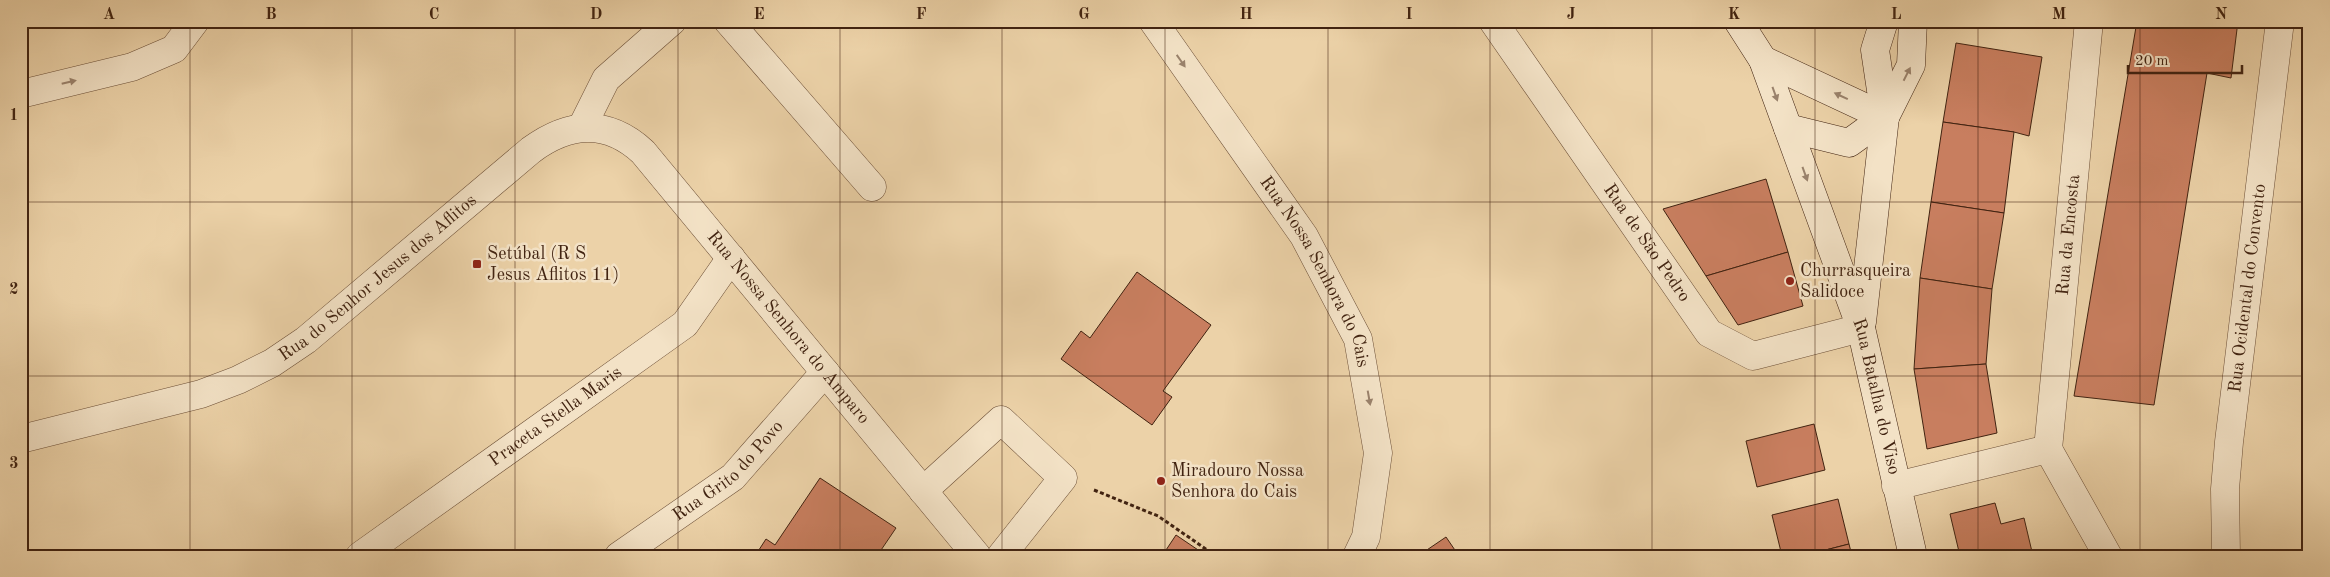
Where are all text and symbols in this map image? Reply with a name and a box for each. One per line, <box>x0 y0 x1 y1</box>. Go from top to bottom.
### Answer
text: A <box>103 7 115 23</box>
text: B <box>265 7 277 23</box>
text: C <box>429 7 439 23</box>
text: D <box>590 7 602 23</box>
text: E <box>753 7 765 23</box>
text: F <box>916 7 927 23</box>
text: G <box>1078 7 1090 23</box>
text: H <box>1239 7 1253 23</box>
text: I <box>1405 7 1413 23</box>
text: J <box>1567 7 1576 23</box>
text: K <box>1728 7 1740 23</box>
text: L <box>1891 7 1902 23</box>
text: M <box>2052 7 2066 23</box>
text: N <box>2215 7 2228 23</box>
scale bar <box>2128 42 2241 74</box>
one-way arrow <box>1176 54 1186 68</box>
text: 20 m <box>2135 54 2169 69</box>
one-way arrow <box>1903 67 1911 81</box>
one-way arrow <box>61 78 76 86</box>
one-way arrow <box>1771 87 1779 102</box>
one-way arrow <box>1834 92 1848 100</box>
text: 1 <box>9 108 19 124</box>
one-way arrow <box>1801 167 1809 182</box>
street label: Rua Nossa Senhora do Cais <box>1256 173 1372 369</box>
street label: Rua da Encosta <box>2054 173 2083 296</box>
street label: Rua de São Pedro <box>1600 181 1694 305</box>
street label: Rua Ocidental do Convento <box>2226 183 2269 394</box>
street label: Rua do Senhor Jesus dos Aflitos <box>276 191 480 365</box>
street label: Rua Nossa Senhora do Amparo <box>704 228 873 428</box>
place label: Setúbal (R S Jesus Aflitos 11) <box>487 244 619 284</box>
marker: Setúbal (R S Jesus Aflitos 11) <box>471 258 483 270</box>
place label: Churrasqueira Salidoce <box>1800 262 1911 301</box>
marker: Churrasqueira Salidoce <box>1784 275 1796 287</box>
text: 2 <box>9 282 19 298</box>
street label: Rua Batalha do Viso <box>1849 316 1903 477</box>
street label: Praceta Stella Maris <box>486 363 625 470</box>
one-way arrow <box>1365 390 1373 406</box>
street label: Rua Grito do Povo <box>670 417 787 525</box>
text: 3 <box>9 456 19 472</box>
place label: Miradouro Nossa Senhora do Cais <box>1171 462 1304 501</box>
marker: Miradouro Nossa Senhora do Cais <box>1155 475 1167 487</box>

